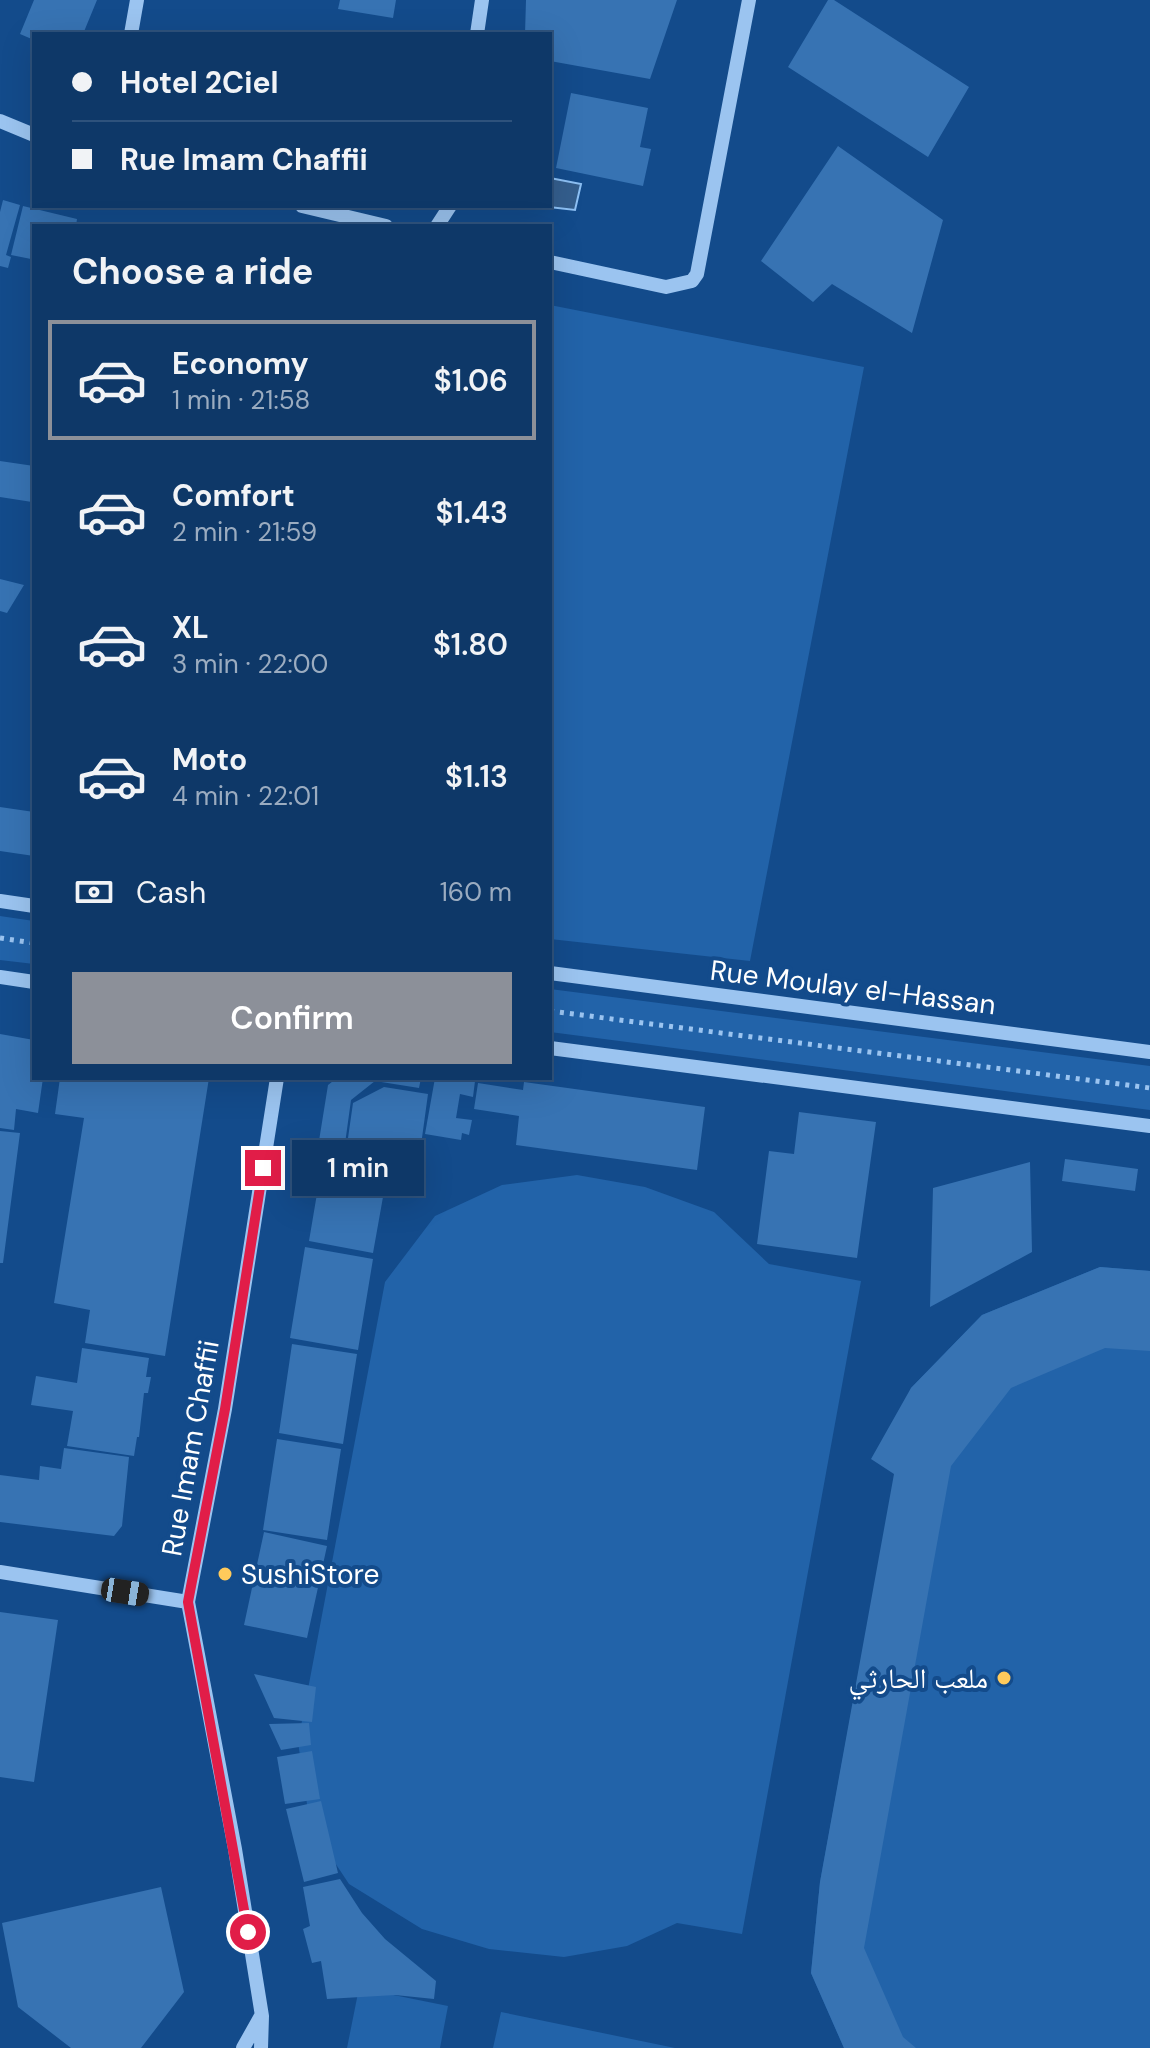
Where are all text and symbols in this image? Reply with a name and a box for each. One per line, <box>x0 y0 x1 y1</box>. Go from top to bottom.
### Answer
text: Hotel 2Ciel <box>120 63 278 102</box>
text: Rue Imam Chaffii <box>120 140 368 179</box>
text: Choose a ride <box>72 248 313 295</box>
icon: car <box>76 344 148 416</box>
text: Economy <box>172 344 309 383</box>
text: $1.06 <box>434 361 508 400</box>
text: 1 min · 21:58 <box>172 383 310 417</box>
icon: car <box>76 476 148 548</box>
text: Comfort <box>172 476 295 515</box>
text: $1.43 <box>435 493 508 532</box>
text: 2 min · 21:59 <box>172 515 317 549</box>
icon: car <box>76 608 148 680</box>
text: XL <box>172 608 209 647</box>
text: $1.80 <box>433 625 508 664</box>
text: 3 min · 22:00 <box>172 647 328 681</box>
icon: car <box>76 740 148 812</box>
text: Moto <box>172 740 247 779</box>
text: $1.13 <box>445 757 508 796</box>
text: 4 min · 22:01 <box>172 779 319 813</box>
icon: cash <box>72 870 116 914</box>
text: Cash <box>136 873 206 912</box>
text: 160 m <box>440 875 512 909</box>
street label: Rue Moulay el-Hassan <box>708 952 998 1023</box>
button: Confirm <box>72 972 512 1064</box>
callout: 1 min <box>291 1140 423 1196</box>
route end <box>245 1150 281 1186</box>
text: 1 min <box>327 1151 389 1185</box>
street label: Rue Imam Chaffii <box>153 1337 228 1559</box>
place label: SushiStore <box>241 1556 379 1593</box>
marker: SushiStore <box>216 1565 234 1583</box>
car <box>99 1576 151 1608</box>
place label: ملعب الحارثي <box>848 1660 988 1701</box>
marker: ملعب الحارثي <box>995 1669 1013 1687</box>
route start <box>230 1914 266 1950</box>

